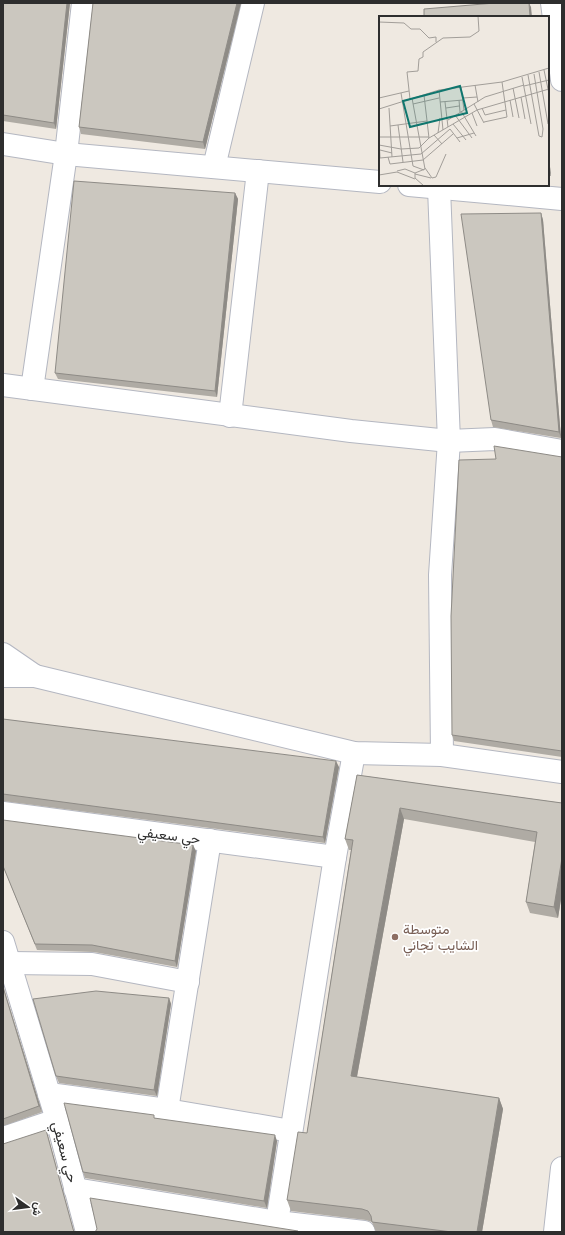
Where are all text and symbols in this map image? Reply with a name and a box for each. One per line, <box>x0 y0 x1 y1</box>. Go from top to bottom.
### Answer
inset map <box>379 16 549 186</box>
street label: حي سعيفي <box>136 821 201 851</box>
place label: متوسطة الشايب تجاني <box>403 919 478 957</box>
marker: متوسطة الشايب تجاني <box>390 932 400 942</box>
street label: حي سعيفي <box>45 1119 83 1185</box>
north arrow <box>8 1187 48 1227</box>
text: ش <box>28 1201 47 1218</box>

